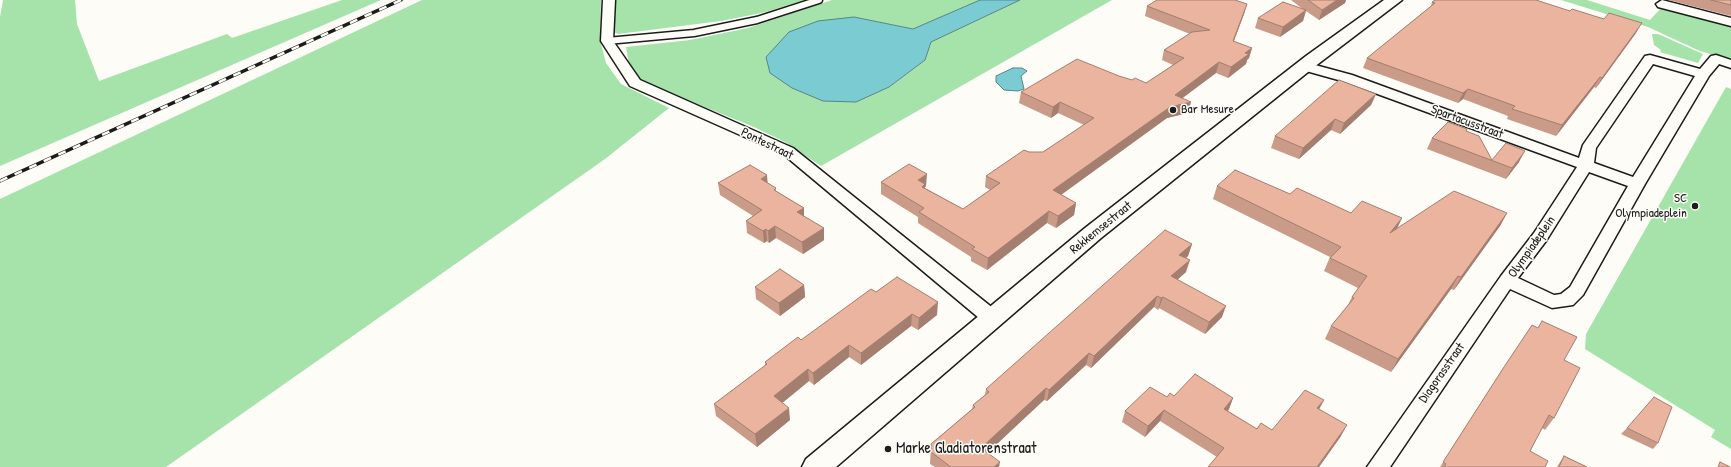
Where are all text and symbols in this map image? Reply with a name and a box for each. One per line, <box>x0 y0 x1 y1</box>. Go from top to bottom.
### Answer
place label: Bar Mesure <box>1181 102 1234 118</box>
street label: Spartacusstraat <box>1429 102 1505 142</box>
marker: Bar Mesure <box>1168 105 1178 115</box>
street label: Pontestraat <box>738 125 796 163</box>
place label: SC Olympiadeplein <box>1615 191 1687 222</box>
street label: Rekkemsestraat <box>1067 198 1135 258</box>
marker: SC Olympiadeplein <box>1690 201 1700 211</box>
street label: Olympiadeplein <box>1505 213 1559 281</box>
street label: Diagorasstraat <box>1416 340 1468 406</box>
place label: Marke Gladiatorenstraat <box>896 439 1037 459</box>
marker: Marke Gladiatorenstraat <box>883 444 893 454</box>

